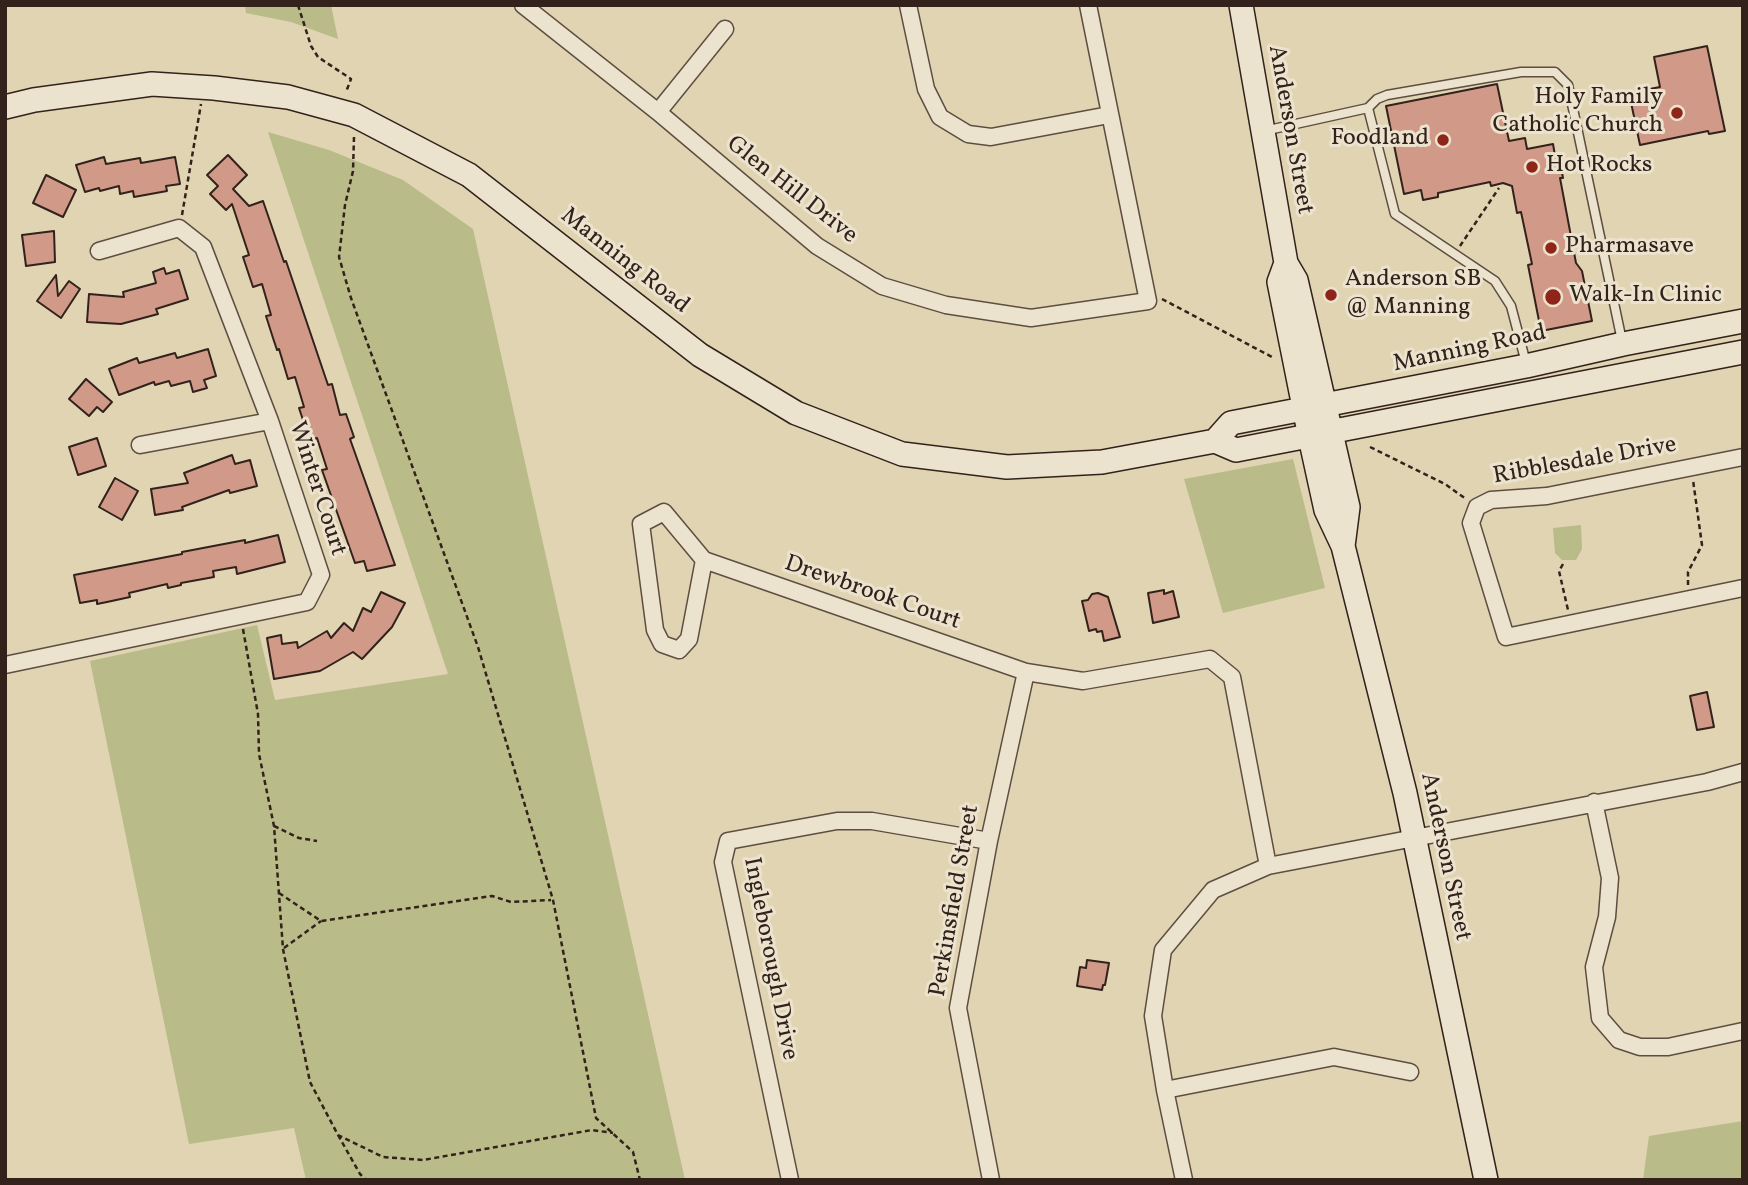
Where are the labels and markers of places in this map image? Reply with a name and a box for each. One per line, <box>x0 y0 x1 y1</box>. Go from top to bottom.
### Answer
place label: Holy Family Catholic Church <box>1493 85 1663 141</box>
marker: Holy Family Catholic Church <box>1669 105 1685 121</box>
place label: Foodland <box>1331 126 1429 154</box>
marker: Foodland <box>1435 132 1451 148</box>
place label: Hot Rocks <box>1546 153 1652 181</box>
marker: Hot Rocks <box>1524 159 1540 175</box>
place label: Pharmasave <box>1565 234 1694 262</box>
marker: Pharmasave <box>1543 240 1559 256</box>
place label: Anderson SB @ Manning <box>1345 267 1482 323</box>
place label: Walk-In Clinic <box>1569 283 1722 311</box>
marker: Anderson SB @ Manning <box>1323 287 1339 303</box>
marker: Walk-In Clinic <box>1543 287 1563 307</box>

